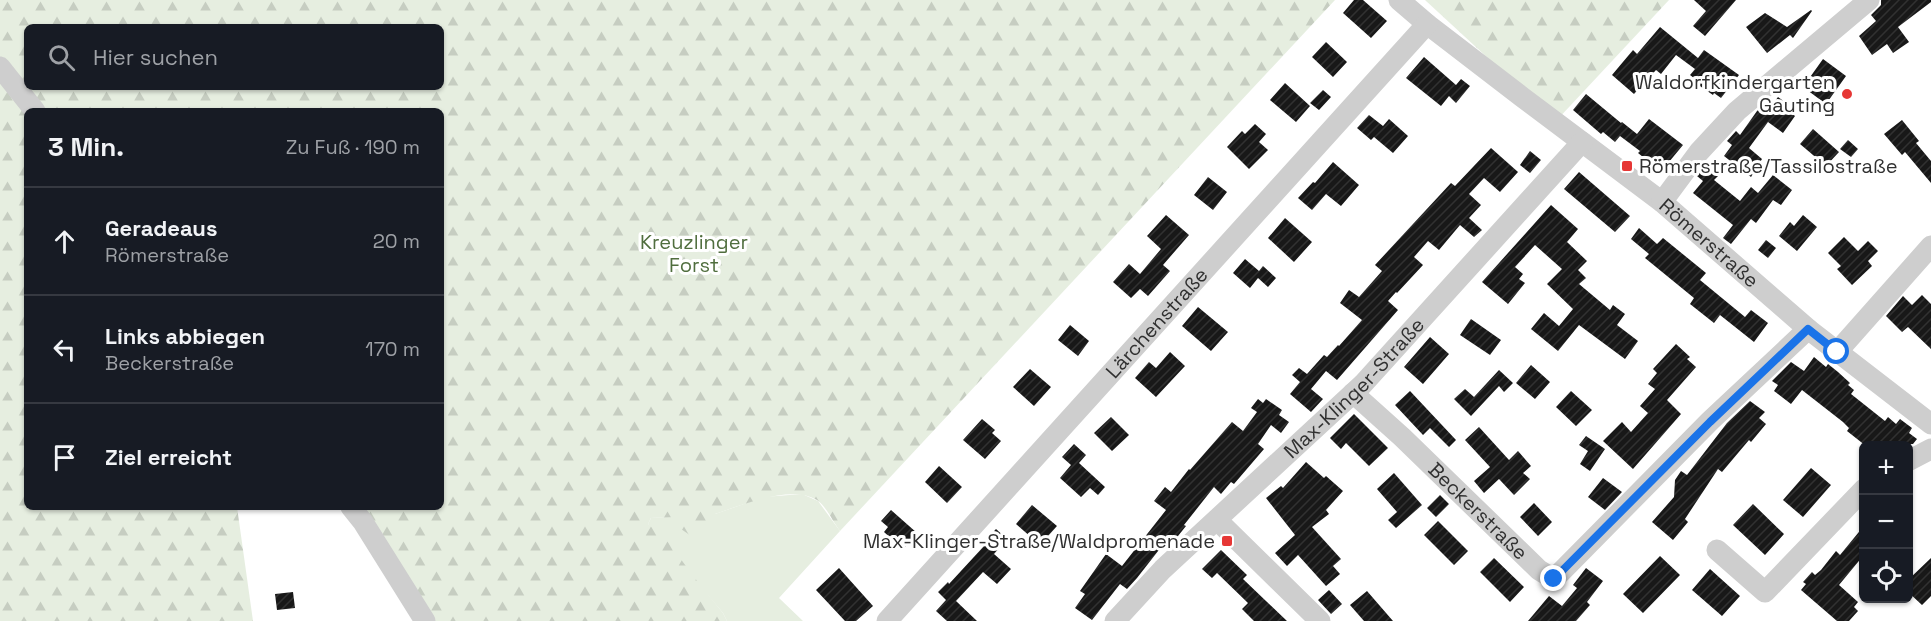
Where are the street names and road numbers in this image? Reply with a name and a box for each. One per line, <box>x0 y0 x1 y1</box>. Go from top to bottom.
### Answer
street label: Römerstraße <box>1654 192 1764 293</box>
street label: Lärchenstraße <box>1100 262 1213 384</box>
street label: Max-Klinger-Straße <box>1278 312 1430 464</box>
street label: Beckerstraße <box>1423 457 1534 565</box>

